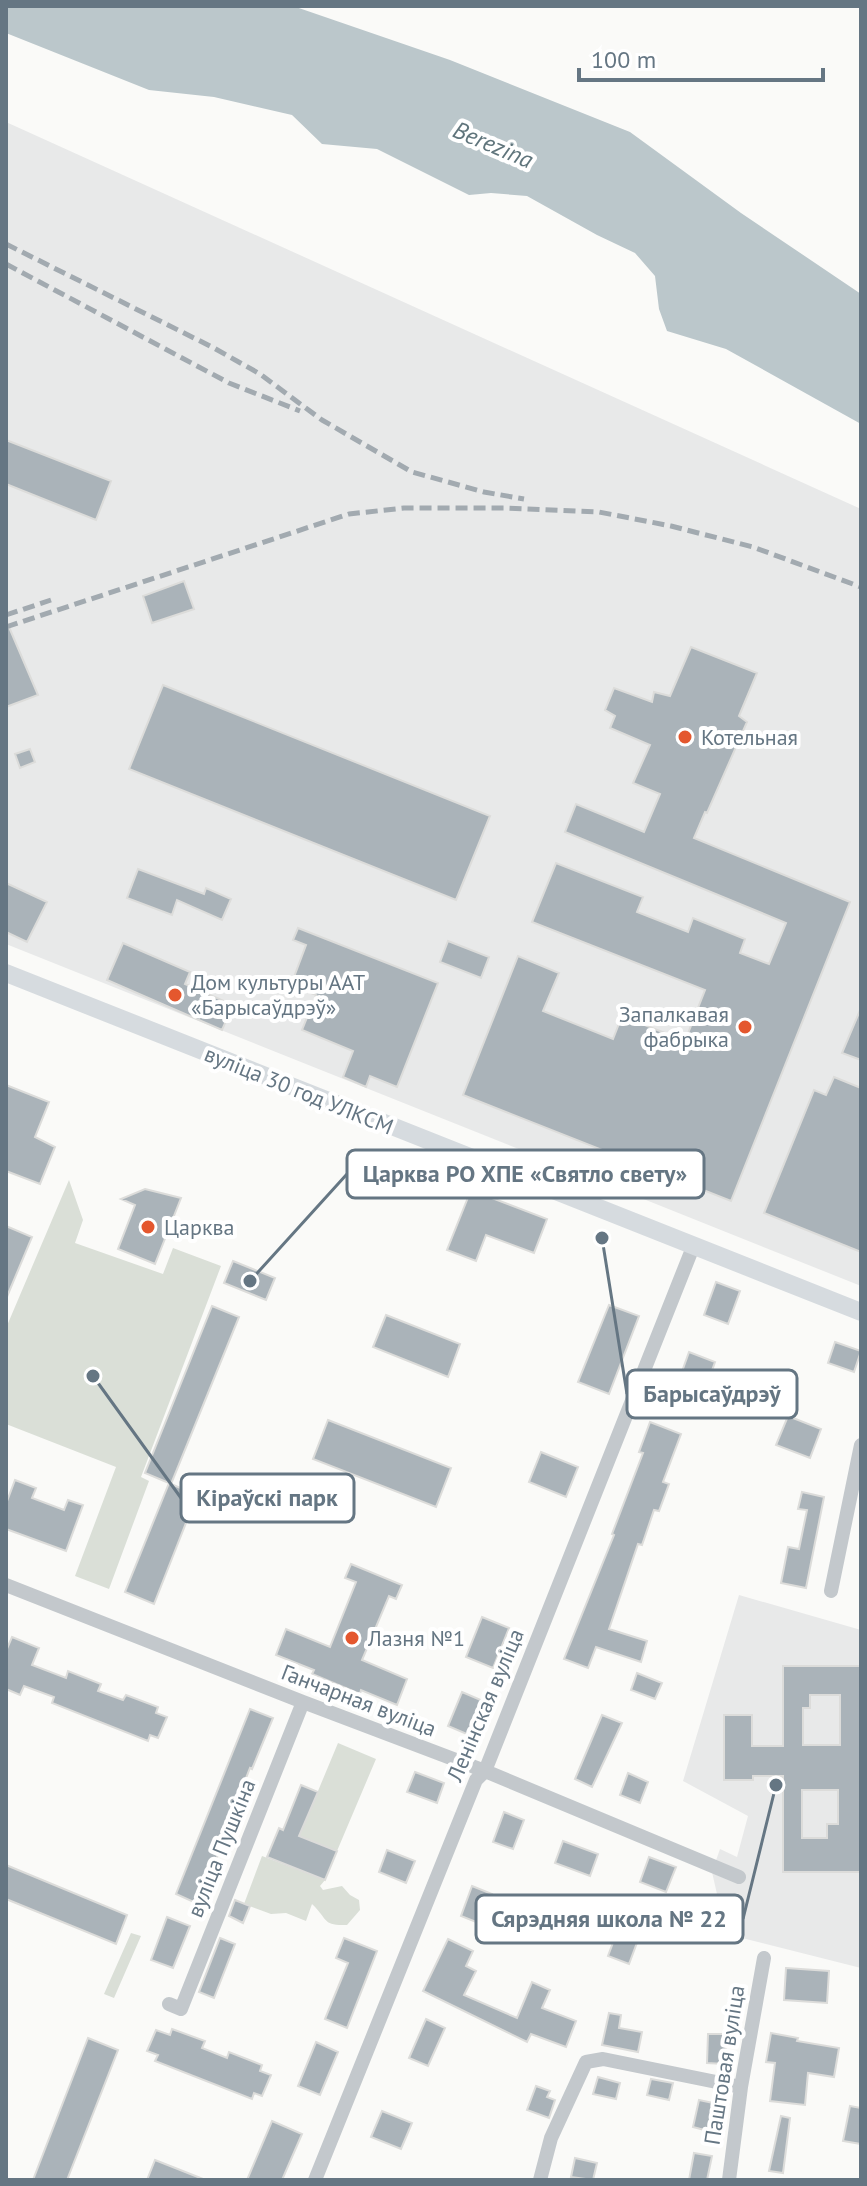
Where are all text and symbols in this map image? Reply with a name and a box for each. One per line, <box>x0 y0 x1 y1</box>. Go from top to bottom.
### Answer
scale bar <box>579 32 823 82</box>
text: 100 m <box>591 44 656 75</box>
water label: Berezina <box>448 114 538 175</box>
place label: Котельная <box>701 723 798 751</box>
marker: Котельная <box>676 728 694 746</box>
place label: Дом культуры ААТ «Барысаўдрэў» <box>191 968 365 1021</box>
marker: Дом культуры ААТ «Барысаўдрэў» <box>166 986 184 1004</box>
place label: Запалкавая фабрыка <box>619 1000 729 1053</box>
marker: Запалкавая фабрыка <box>736 1018 754 1036</box>
street label: вуліца 30 год УЛКСМ <box>200 1039 398 1141</box>
callout: Царква РО ХПЕ «Святло свету» <box>347 1150 704 1198</box>
text: Царква РО ХПЕ «Святло свету» <box>363 1158 688 1189</box>
place label: Царква <box>164 1213 234 1241</box>
marker: Царква <box>139 1218 157 1236</box>
callout: Барысаўдрэў <box>627 1370 797 1418</box>
text: Барысаўдрэў <box>643 1378 781 1409</box>
callout: Кіраўскі парк <box>181 1474 354 1522</box>
text: Кіраўскі парк <box>196 1482 338 1513</box>
place label: Лазня №1 <box>367 1624 465 1652</box>
street label: Ленінская вуліца <box>440 1624 530 1786</box>
marker: Лазня №1 <box>343 1629 361 1647</box>
street label: Ганчарная вуліца <box>278 1658 440 1742</box>
street label: вуліца Пушкіна <box>181 1775 261 1921</box>
callout: Сярэдняя школа № 22 <box>476 1895 743 1943</box>
text: Сярэдняя школа № 22 <box>491 1903 727 1934</box>
street label: Паштовая вуліца <box>698 1983 750 2147</box>

